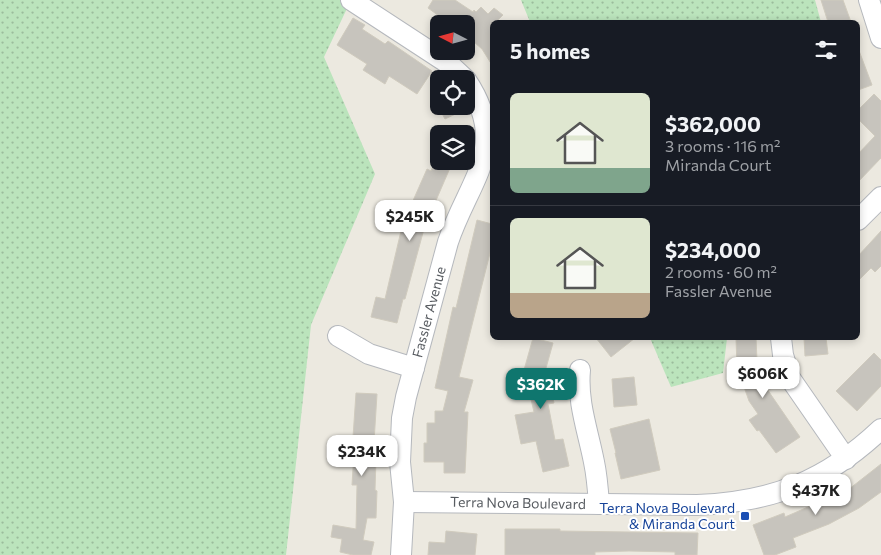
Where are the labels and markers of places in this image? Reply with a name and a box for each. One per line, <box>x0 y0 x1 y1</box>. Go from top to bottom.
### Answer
pin: $245K <box>375 200 445 242</box>
pin: $606K <box>728 356 798 399</box>
pin: $362K <box>506 368 576 410</box>
pin: $234K <box>327 434 397 477</box>
pin: $437K <box>781 474 851 516</box>
place label: Terra Nova Boulevard & Miranda Court <box>599 499 735 532</box>
marker: Terra Nova Boulevard & Miranda Court <box>739 510 751 522</box>

